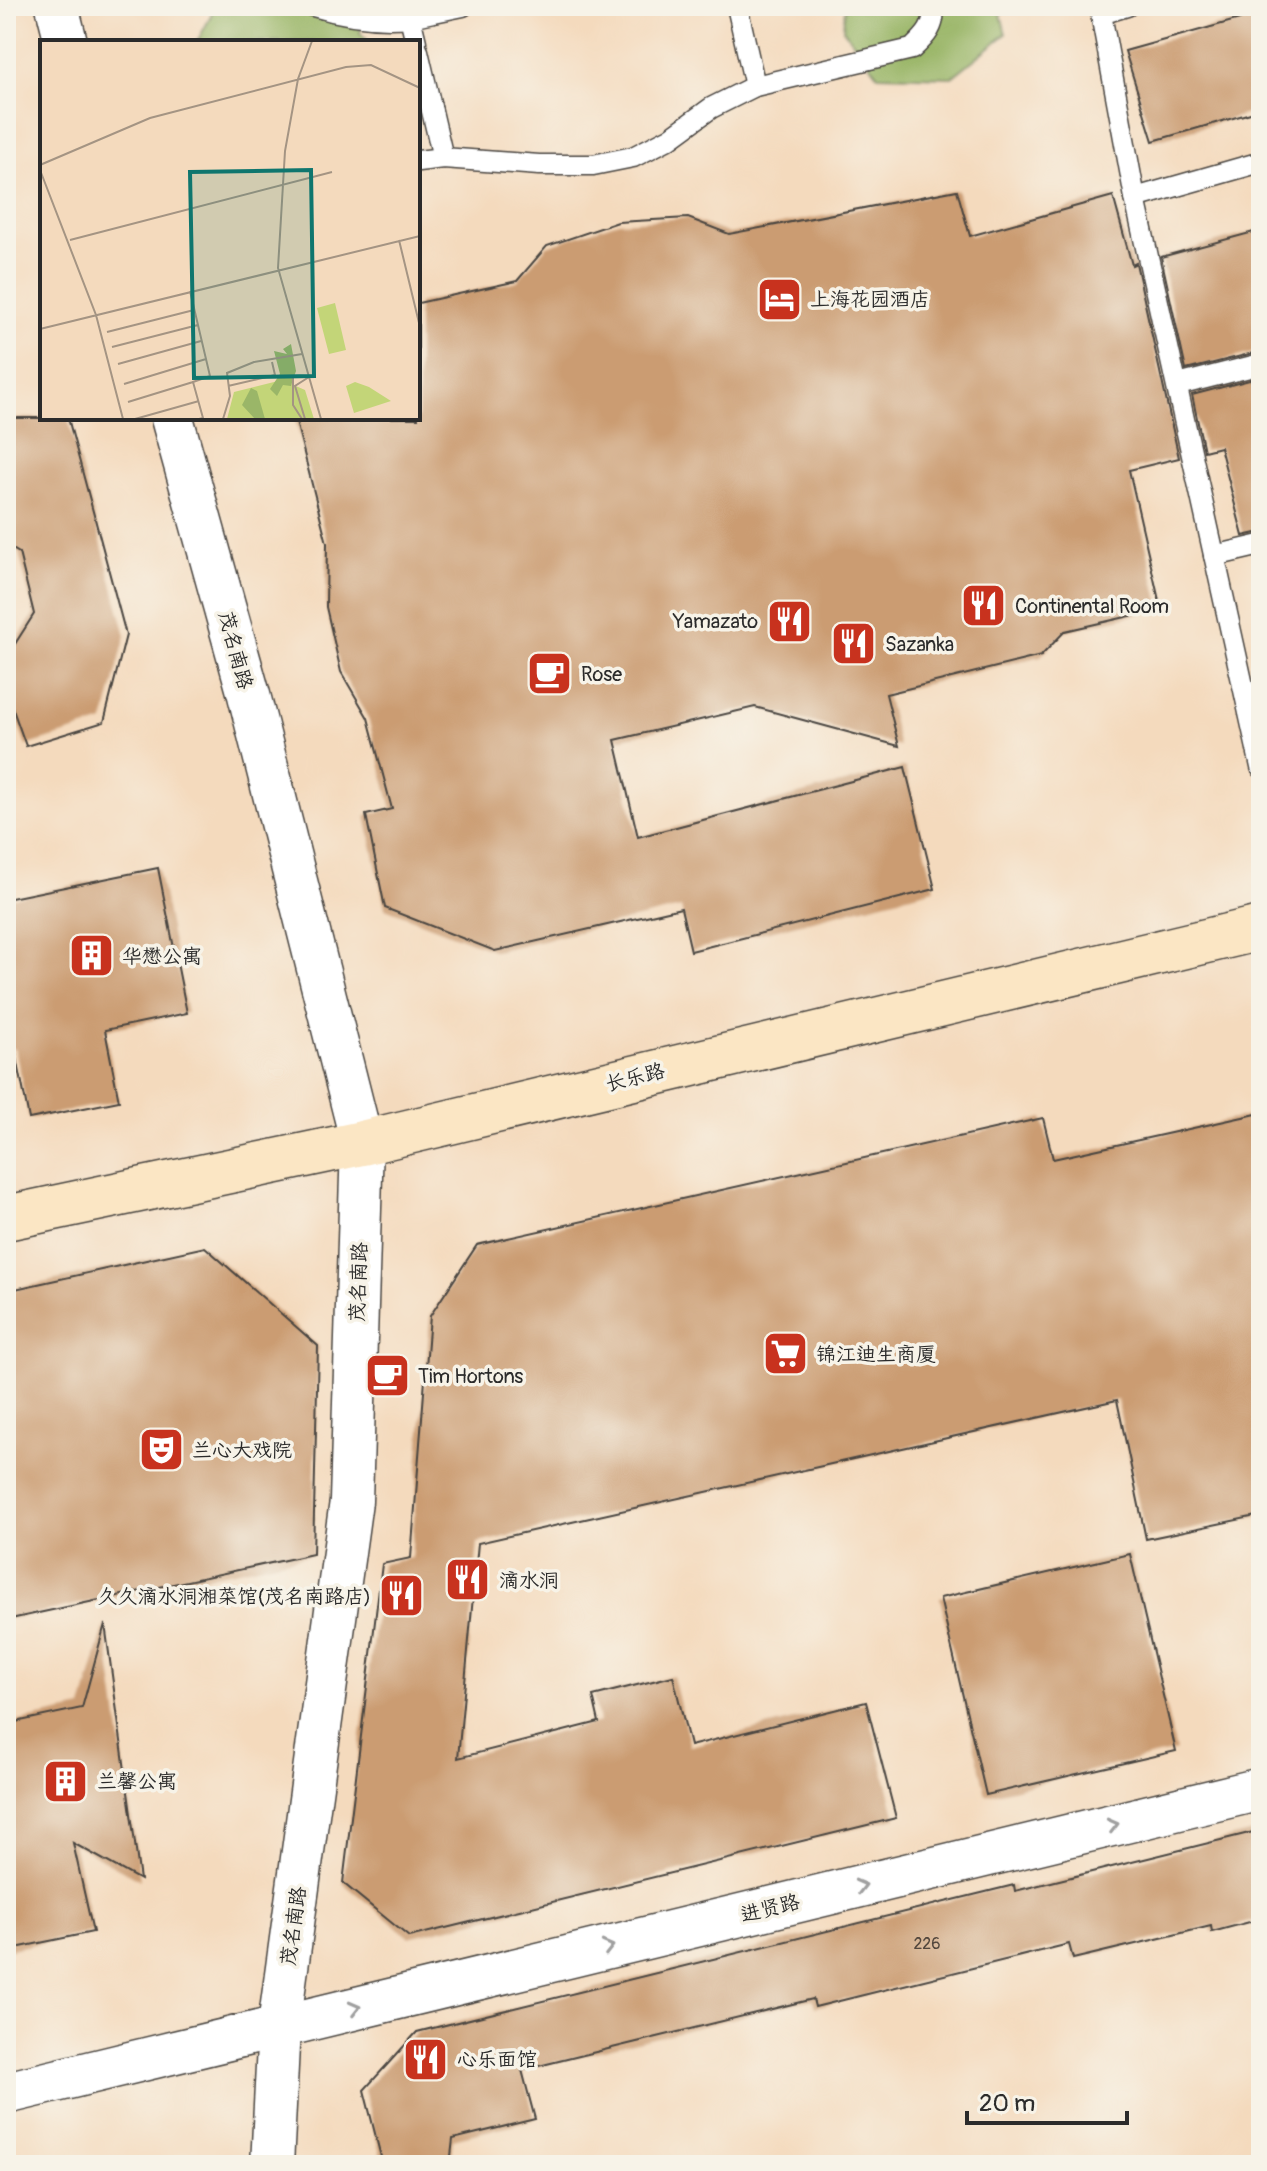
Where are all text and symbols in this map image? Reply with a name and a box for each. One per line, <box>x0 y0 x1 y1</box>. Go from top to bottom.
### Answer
inset map <box>40 40 420 420</box>
hotel icon: 上海花园酒店 <box>755 275 803 323</box>
place label: 上海花园酒店 <box>810 287 930 312</box>
restaurant icon: Continental Room <box>960 582 1008 630</box>
place label: Continental Room <box>1015 594 1169 619</box>
restaurant icon: Yamazato <box>765 597 813 645</box>
street label: 茂名南路 <box>213 608 258 693</box>
place label: Yamazato <box>672 609 758 634</box>
restaurant icon: Sazanka <box>830 620 878 668</box>
place label: Sazanka <box>885 632 954 657</box>
cafe icon: Rose <box>526 650 574 698</box>
place label: Rose <box>581 662 622 687</box>
building icon: 华懋公寓 <box>67 932 115 980</box>
place label: 华懋公寓 <box>122 944 202 969</box>
street label: 长乐路 <box>603 1058 668 1097</box>
street label: 茂名南路 <box>345 1241 372 1322</box>
supermarket icon: 锦江迪生商厦 <box>761 1330 809 1378</box>
place label: 锦江迪生商厦 <box>816 1342 936 1367</box>
cafe icon: Tim Hortons <box>363 1352 411 1400</box>
place label: Tim Hortons <box>418 1364 523 1389</box>
theatre icon: 兰心大戏院 <box>137 1426 185 1474</box>
place label: 兰心大戏院 <box>192 1438 292 1463</box>
restaurant icon: 滴水洞 <box>444 1556 492 1604</box>
place label: 滴水洞 <box>499 1568 559 1593</box>
restaurant icon: 久久滴水洞湘菜馆(茂名南路店) <box>378 1572 426 1620</box>
place label: 久久滴水洞湘菜馆(茂名南路店) <box>98 1584 371 1609</box>
building icon: 兰馨公寓 <box>42 1757 90 1805</box>
place label: 兰馨公寓 <box>97 1769 177 1794</box>
one-way arrow <box>1106 1817 1120 1834</box>
one-way arrow <box>853 1878 867 1895</box>
street label: 茂名南路 <box>276 1884 312 1967</box>
street label: 进贤路 <box>738 1889 803 1928</box>
house number: 226 <box>913 1934 941 1954</box>
one-way arrow <box>601 1939 614 1956</box>
one-way arrow <box>348 2000 362 2017</box>
restaurant icon: 心乐面馆 <box>402 2035 450 2083</box>
place label: 心乐面馆 <box>457 2047 537 2072</box>
scale bar <box>967 2075 1127 2125</box>
text: 20 m <box>979 2089 1035 2118</box>

